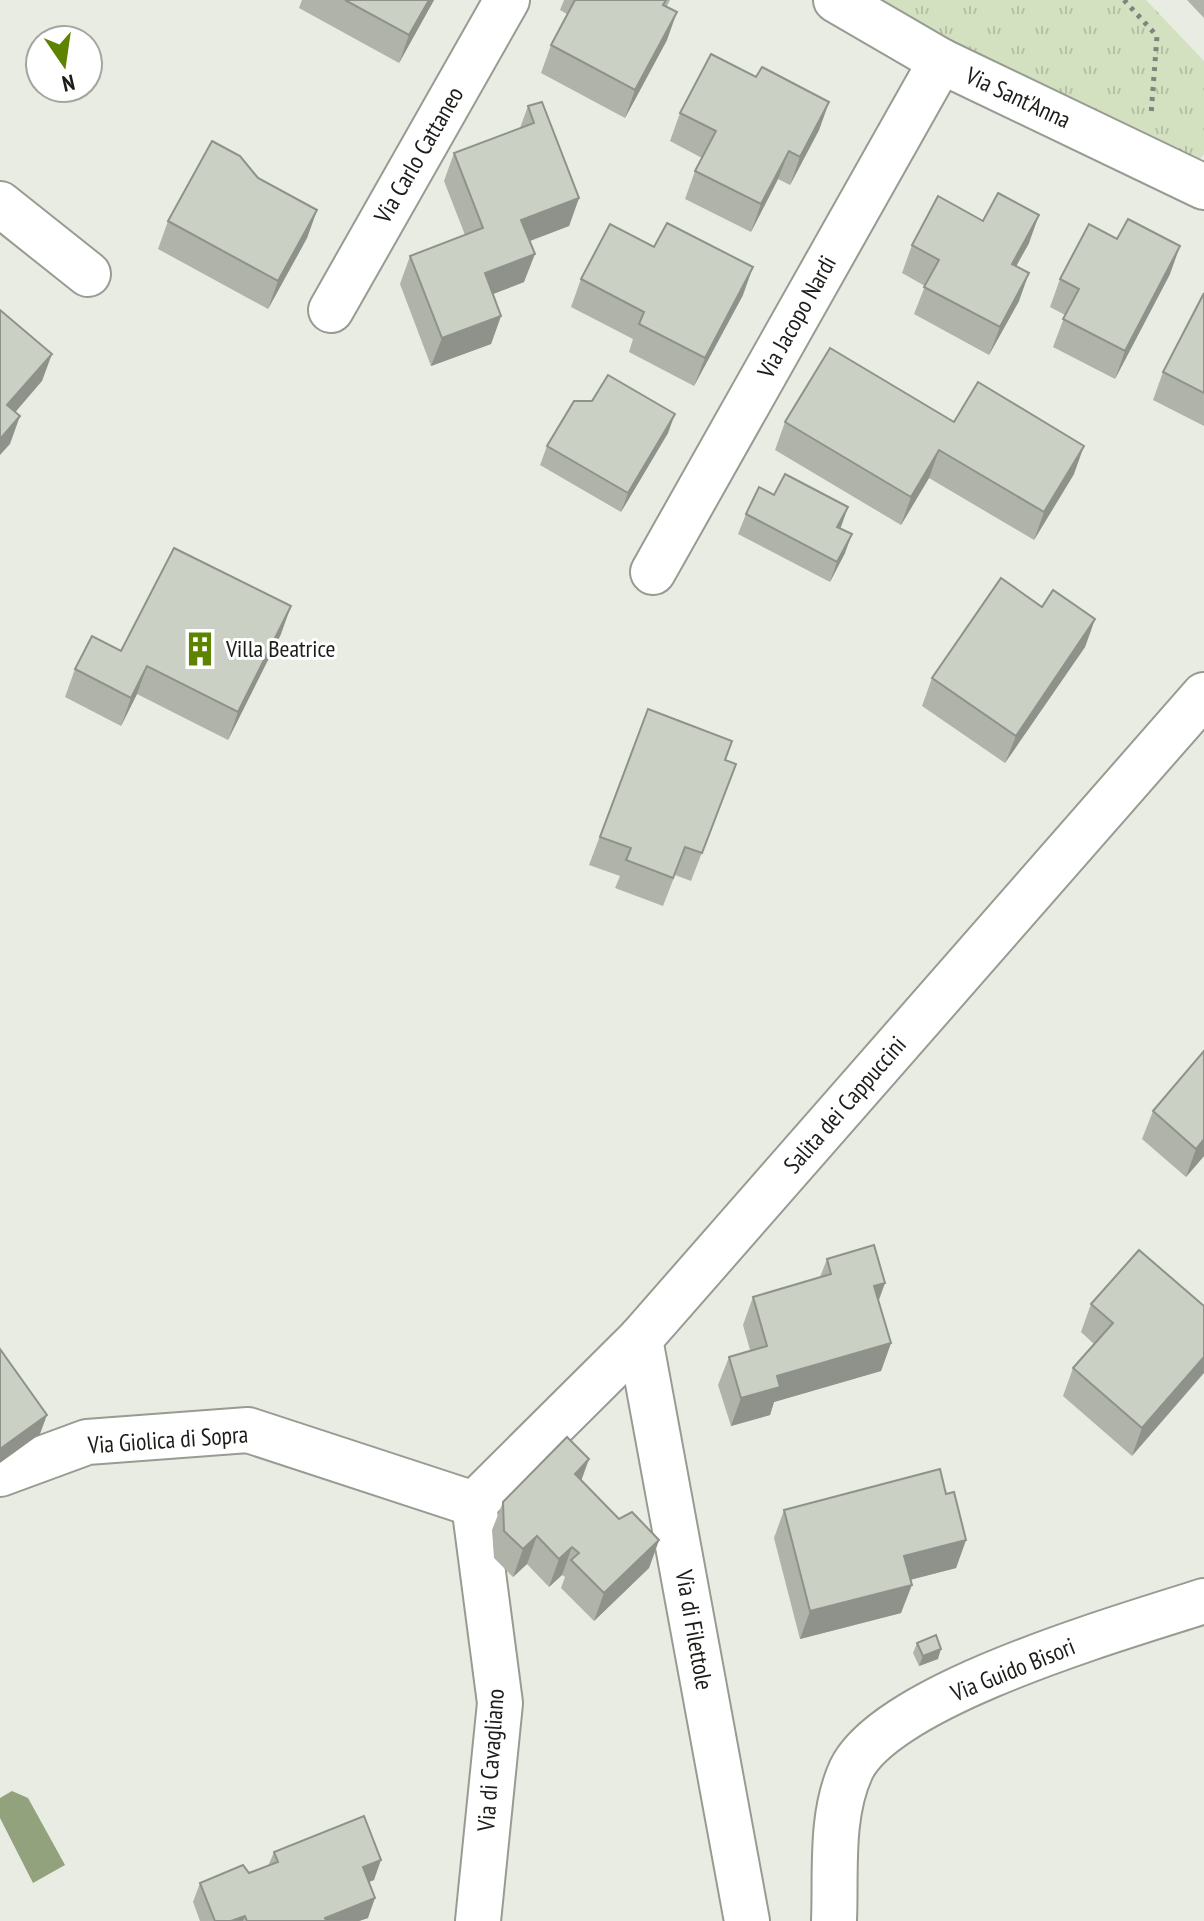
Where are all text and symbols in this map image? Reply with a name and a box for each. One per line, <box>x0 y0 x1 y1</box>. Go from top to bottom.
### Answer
north arrow <box>24 24 104 104</box>
street label: Via Sant'Anna <box>960 59 1076 135</box>
text: N <box>60 69 77 98</box>
street label: Via Carlo Cattaneo <box>366 81 470 229</box>
street label: Via Jacopo Nardi <box>750 250 843 384</box>
building icon: Villa Beatrice <box>181 630 219 668</box>
place label: Villa Beatrice <box>225 633 335 664</box>
street label: Salita dei Cappuccini <box>777 1030 913 1180</box>
street label: Via Giolica di Sopra <box>86 1418 249 1461</box>
street label: Via di Filettole <box>669 1567 720 1692</box>
street label: Via Guido Bisori <box>945 1631 1079 1709</box>
street label: Via di Cavagliano <box>470 1688 511 1833</box>

